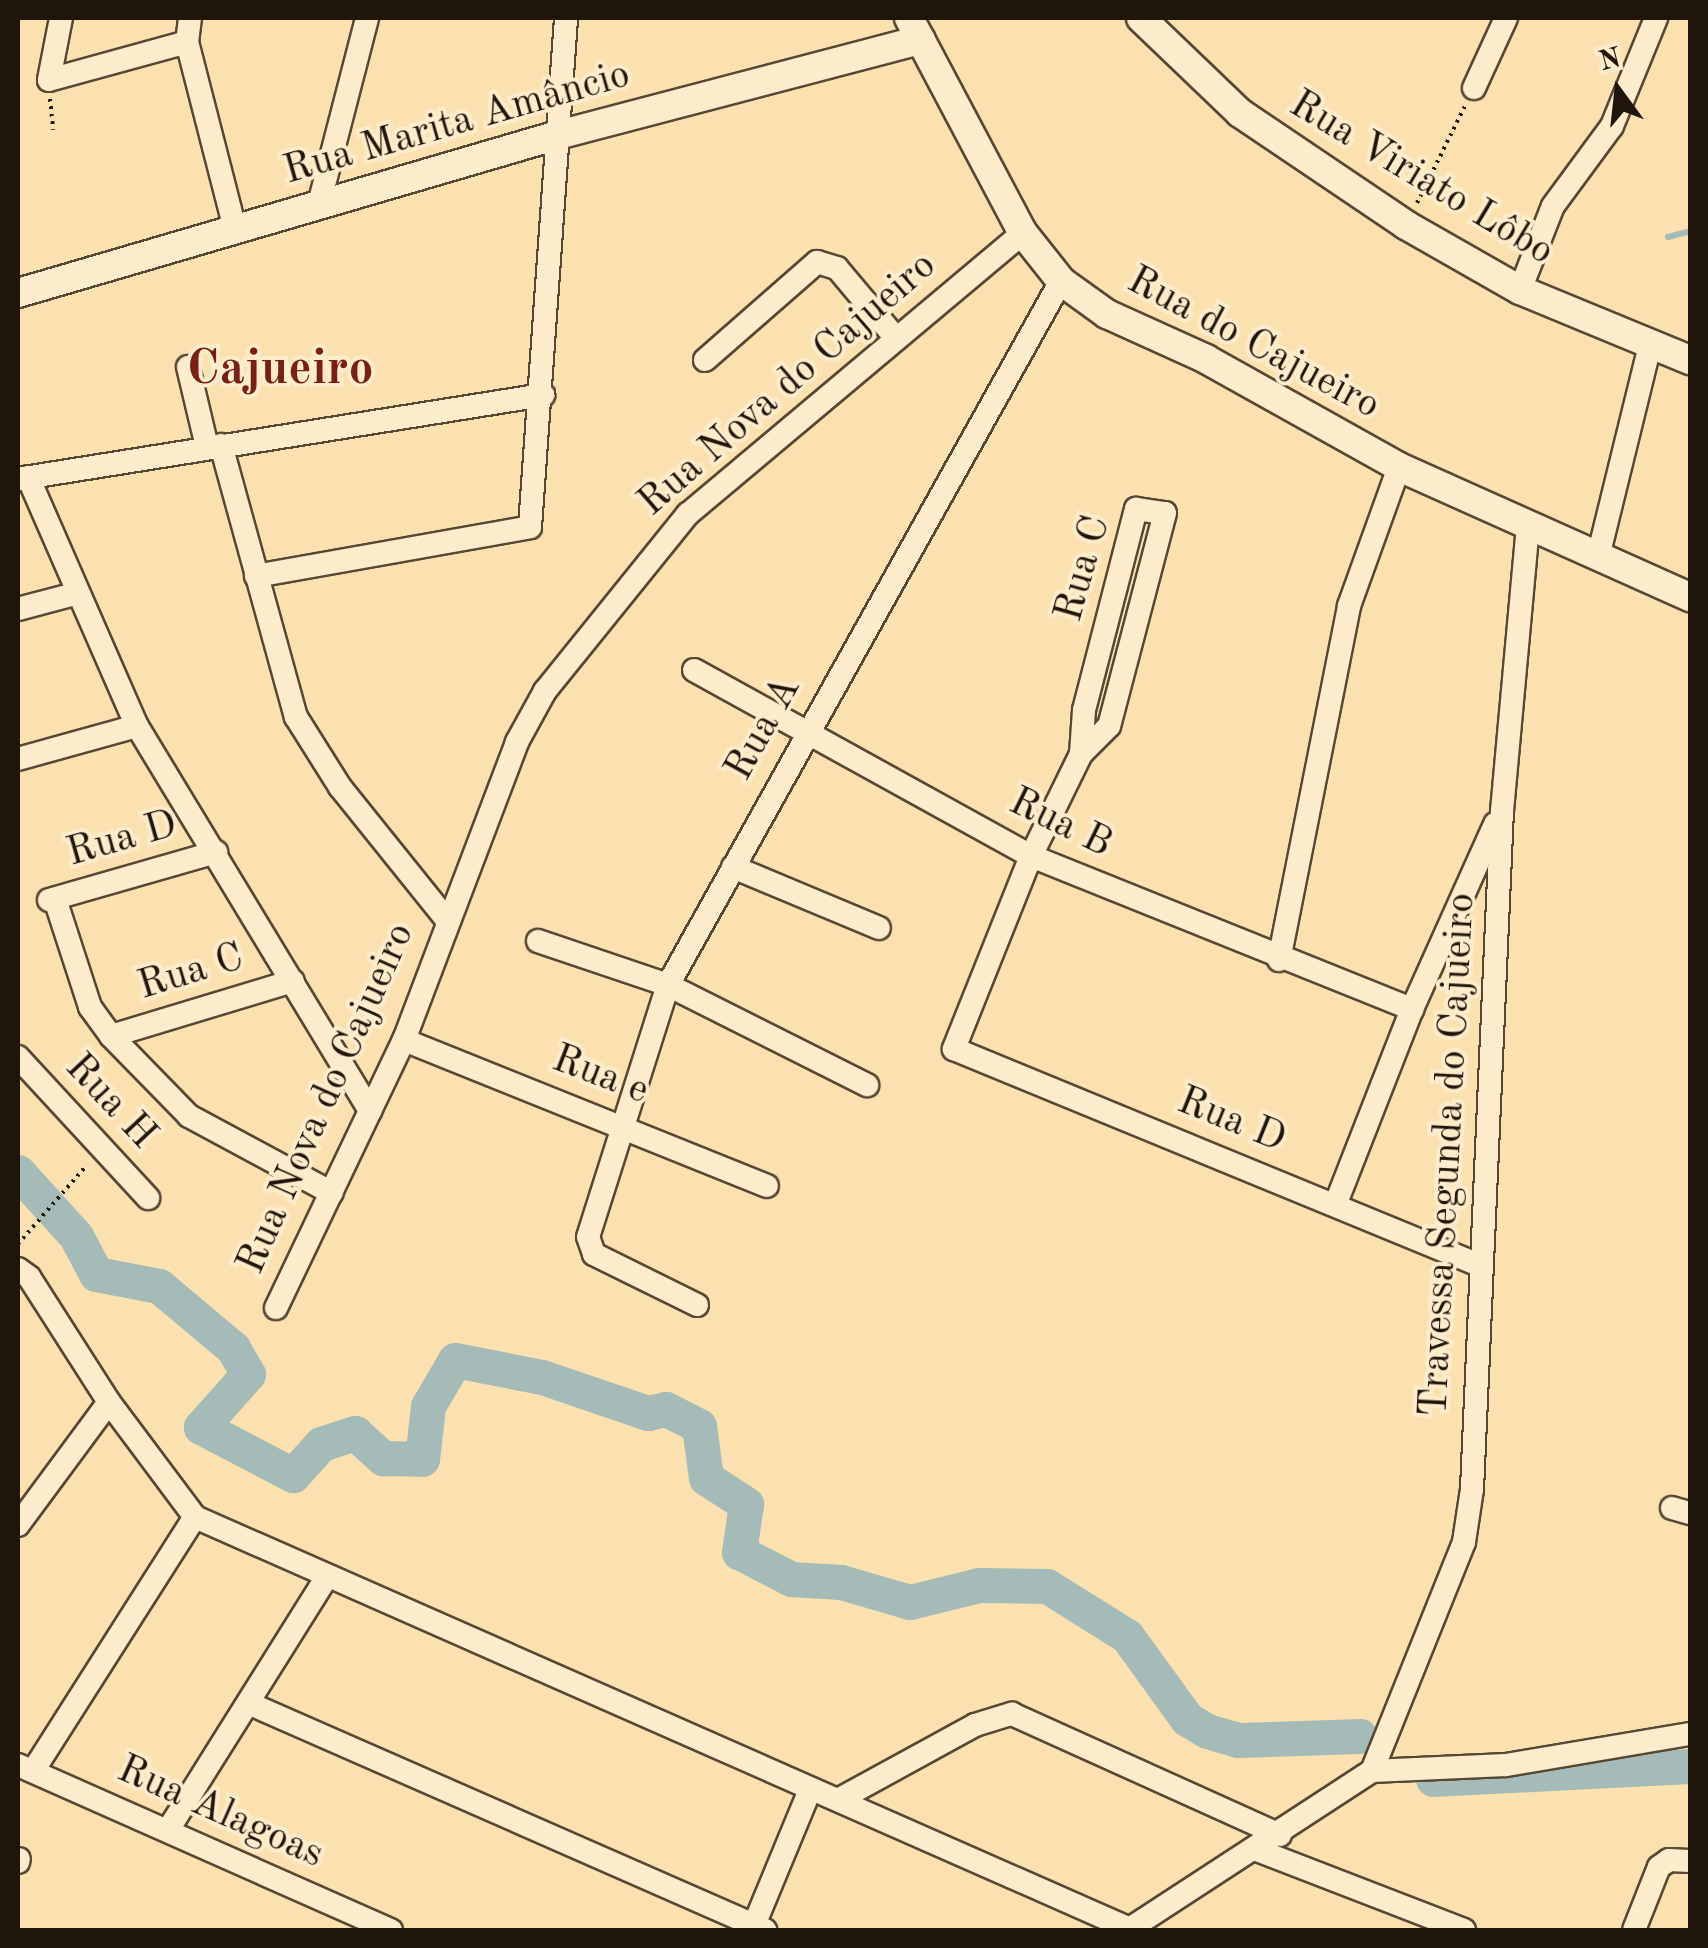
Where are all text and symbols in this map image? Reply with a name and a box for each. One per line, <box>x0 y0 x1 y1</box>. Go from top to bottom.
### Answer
north arrow <box>1568 40 1668 140</box>
text: N <box>1596 45 1624 77</box>
street label: Rua Marita Amâncio <box>278 52 636 196</box>
street label: Rua Viriato Lôbo <box>1280 81 1562 277</box>
street label: Rua Nova do Cajueiro <box>629 243 947 527</box>
street label: Rua do Cajueiro <box>1119 257 1387 431</box>
district label: Cajueiro <box>186 341 374 401</box>
street label: Rua C <box>1046 511 1122 627</box>
street label: Rua A <box>716 669 812 789</box>
street label: Rua B <box>1001 779 1119 869</box>
street label: Rua D <box>61 801 183 879</box>
street label: Travessa Segunda do Cajueiro <box>1411 892 1487 1418</box>
street label: Rua Nova do Cajueiro <box>228 916 426 1282</box>
street label: Rua C <box>132 934 250 1012</box>
street label: Rua e <box>545 1036 655 1116</box>
street label: Rua H <box>54 1045 166 1159</box>
street label: Rua D <box>1170 1078 1292 1164</box>
street label: Rua Alagoas <box>109 1746 331 1880</box>

